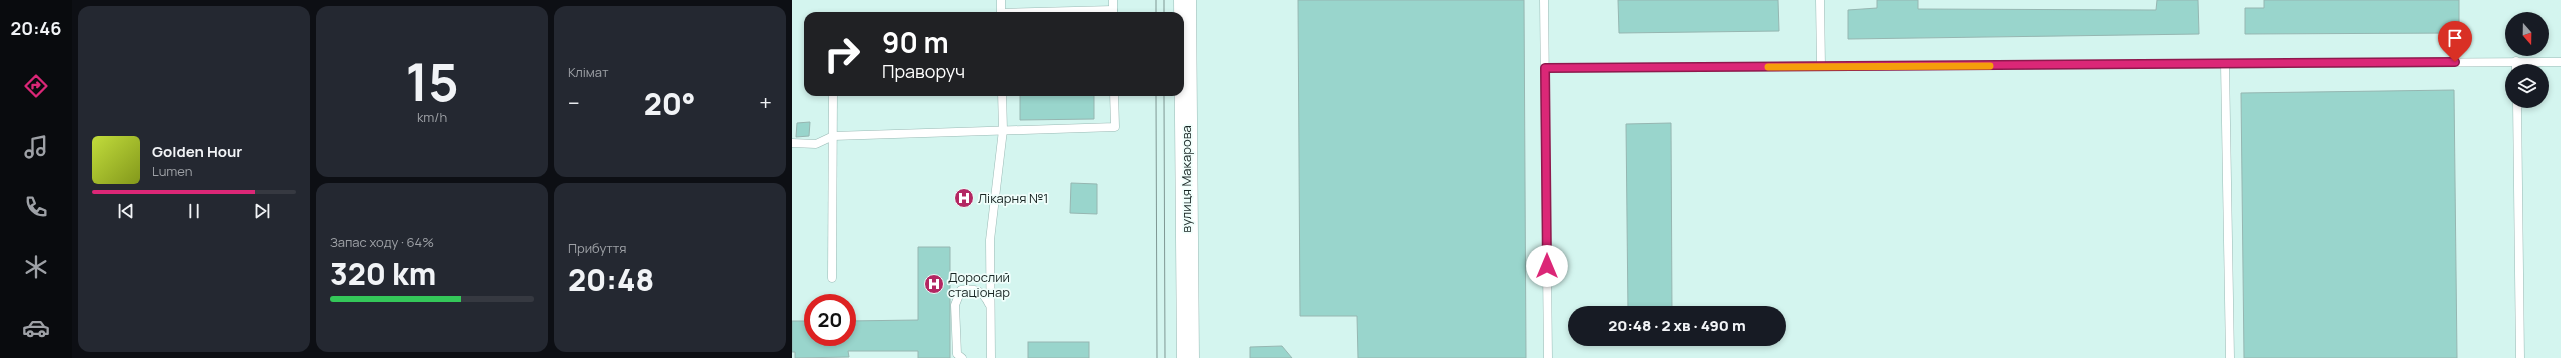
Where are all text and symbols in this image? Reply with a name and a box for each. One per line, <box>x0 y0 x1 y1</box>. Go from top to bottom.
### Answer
north arrow <box>2505 12 2549 56</box>
map controls <box>2505 12 2549 108</box>
text: 20:46 <box>11 16 61 40</box>
pin <box>2438 21 2472 62</box>
text: 90 m <box>882 23 949 61</box>
icon: arrive <box>2444 27 2466 49</box>
icon: right <box>816 28 868 80</box>
text: 15 <box>405 46 459 117</box>
text: Праворуч <box>882 59 965 83</box>
text: Клімат <box>568 63 609 81</box>
button: layers <box>2505 64 2549 108</box>
icon: directions <box>22 72 50 100</box>
text: 20° <box>644 83 696 124</box>
text: − <box>568 88 580 118</box>
text: + <box>759 88 772 118</box>
text: km/h <box>417 108 447 126</box>
street label: вулиця Макарова <box>1177 125 1195 233</box>
icon: music <box>22 133 50 161</box>
text: Golden Hour <box>152 141 242 162</box>
text: Lumen <box>152 162 192 180</box>
hospital icon: Лікарня №1 <box>953 187 975 209</box>
place label: Лікарня №1 <box>978 189 1048 207</box>
icon: phone <box>22 193 50 221</box>
icon: previous <box>115 200 137 222</box>
icon: pause <box>183 200 205 222</box>
icon: next <box>251 200 273 222</box>
text: Запас ходу · 64% <box>330 233 434 251</box>
text: Прибуття <box>568 239 626 257</box>
position arrow <box>1526 245 1568 287</box>
icon: climate <box>22 253 50 281</box>
text: 320 km <box>330 253 436 294</box>
text: 20:48 <box>568 259 654 300</box>
place label: Дорослий стаціонар <box>948 268 1010 301</box>
hospital icon: Дорослий стаціонар <box>923 273 945 295</box>
speed limit sign: 20 <box>804 294 856 346</box>
icon: car <box>22 314 50 342</box>
text: 20:48 · 2 хв · 490 m <box>1608 315 1746 336</box>

